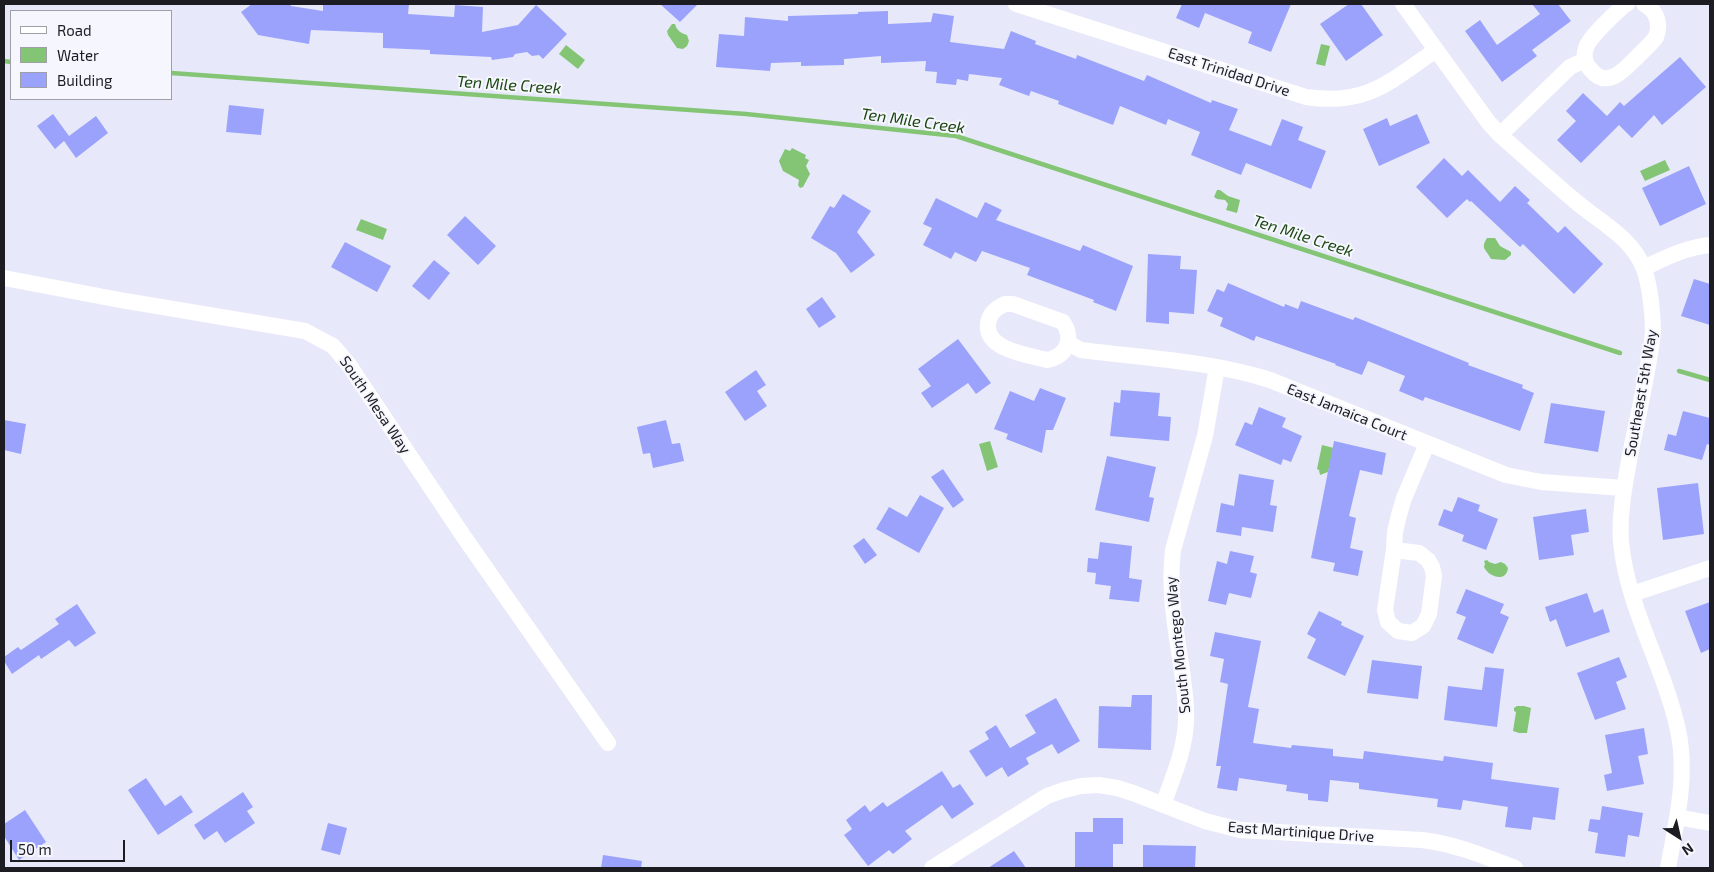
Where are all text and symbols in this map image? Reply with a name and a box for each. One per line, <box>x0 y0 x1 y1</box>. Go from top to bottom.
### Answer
legend <box>10 10 172 100</box>
text: Road <box>57 21 92 39</box>
street label: East Trinidad Drive <box>1166 44 1292 100</box>
text: Water <box>57 46 99 64</box>
text: Building <box>57 71 112 89</box>
water label: Ten Mile Creek <box>456 72 562 98</box>
water label: Ten Mile Creek <box>860 104 966 138</box>
water label: Ten Mile Creek <box>1250 211 1356 261</box>
street label: Southeast 5th Way <box>1621 328 1661 458</box>
street label: South Mesa Way <box>336 353 414 457</box>
street label: East Jamaica Court <box>1284 380 1410 444</box>
street label: South Montego Way <box>1162 576 1194 714</box>
north arrow <box>1654 812 1704 862</box>
street label: East Martinique Drive <box>1227 818 1375 846</box>
scale bar <box>12 830 128 862</box>
text: 50 m <box>18 840 52 858</box>
text: N <box>1679 840 1697 860</box>

